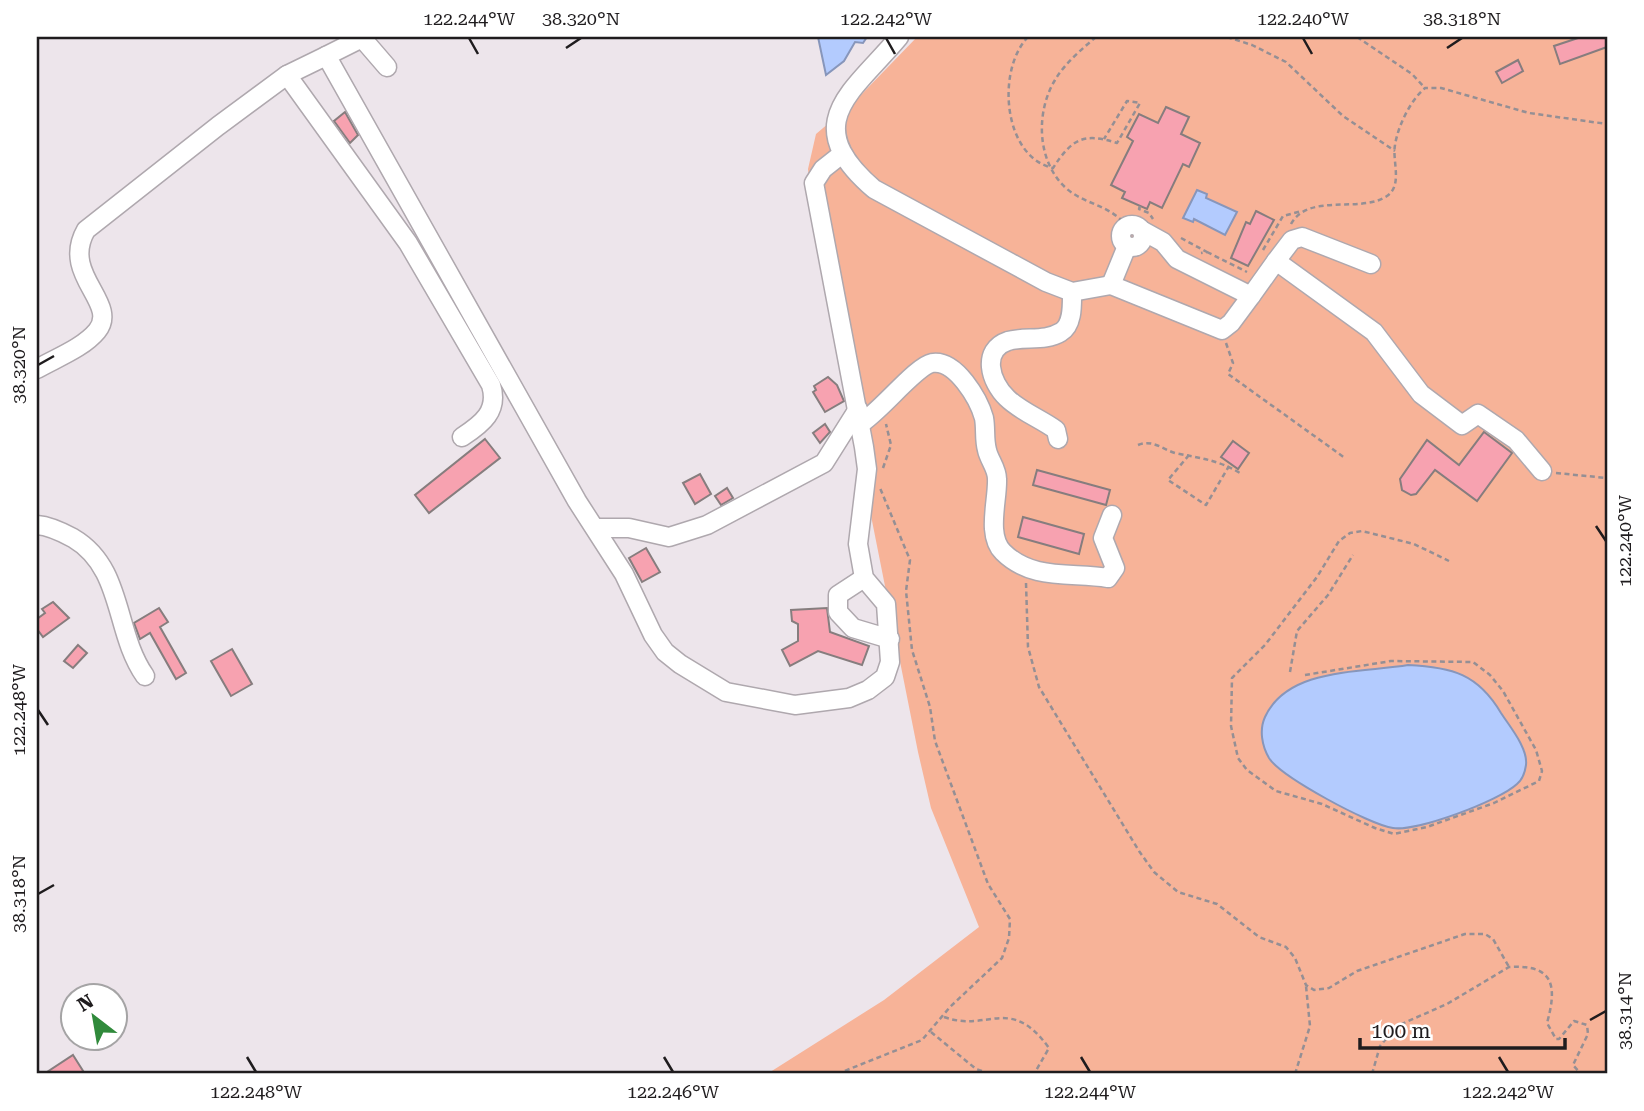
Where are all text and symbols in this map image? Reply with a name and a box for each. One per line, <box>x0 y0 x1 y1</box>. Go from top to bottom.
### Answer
text: 122.244°W <box>423 8 516 29</box>
text: 38.320°N <box>542 8 620 29</box>
text: 122.242°W <box>840 8 933 29</box>
text: 122.240°W <box>1257 8 1350 29</box>
text: 38.318°N <box>1423 8 1501 29</box>
text: 38.320°N <box>8 326 29 404</box>
text: 122.240°W <box>1614 494 1635 587</box>
text: 122.248°W <box>8 663 29 756</box>
text: 38.318°N <box>8 855 29 933</box>
text: 38.314°N <box>1614 972 1635 1050</box>
north arrow <box>60 982 130 1052</box>
text: N <box>73 989 98 1016</box>
scale bar <box>1360 1006 1565 1050</box>
text: 100 m <box>1371 1019 1431 1043</box>
text: 122.248°W <box>210 1081 303 1102</box>
text: 122.246°W <box>627 1081 720 1102</box>
text: 122.244°W <box>1044 1081 1137 1102</box>
text: 122.242°W <box>1462 1081 1555 1102</box>

